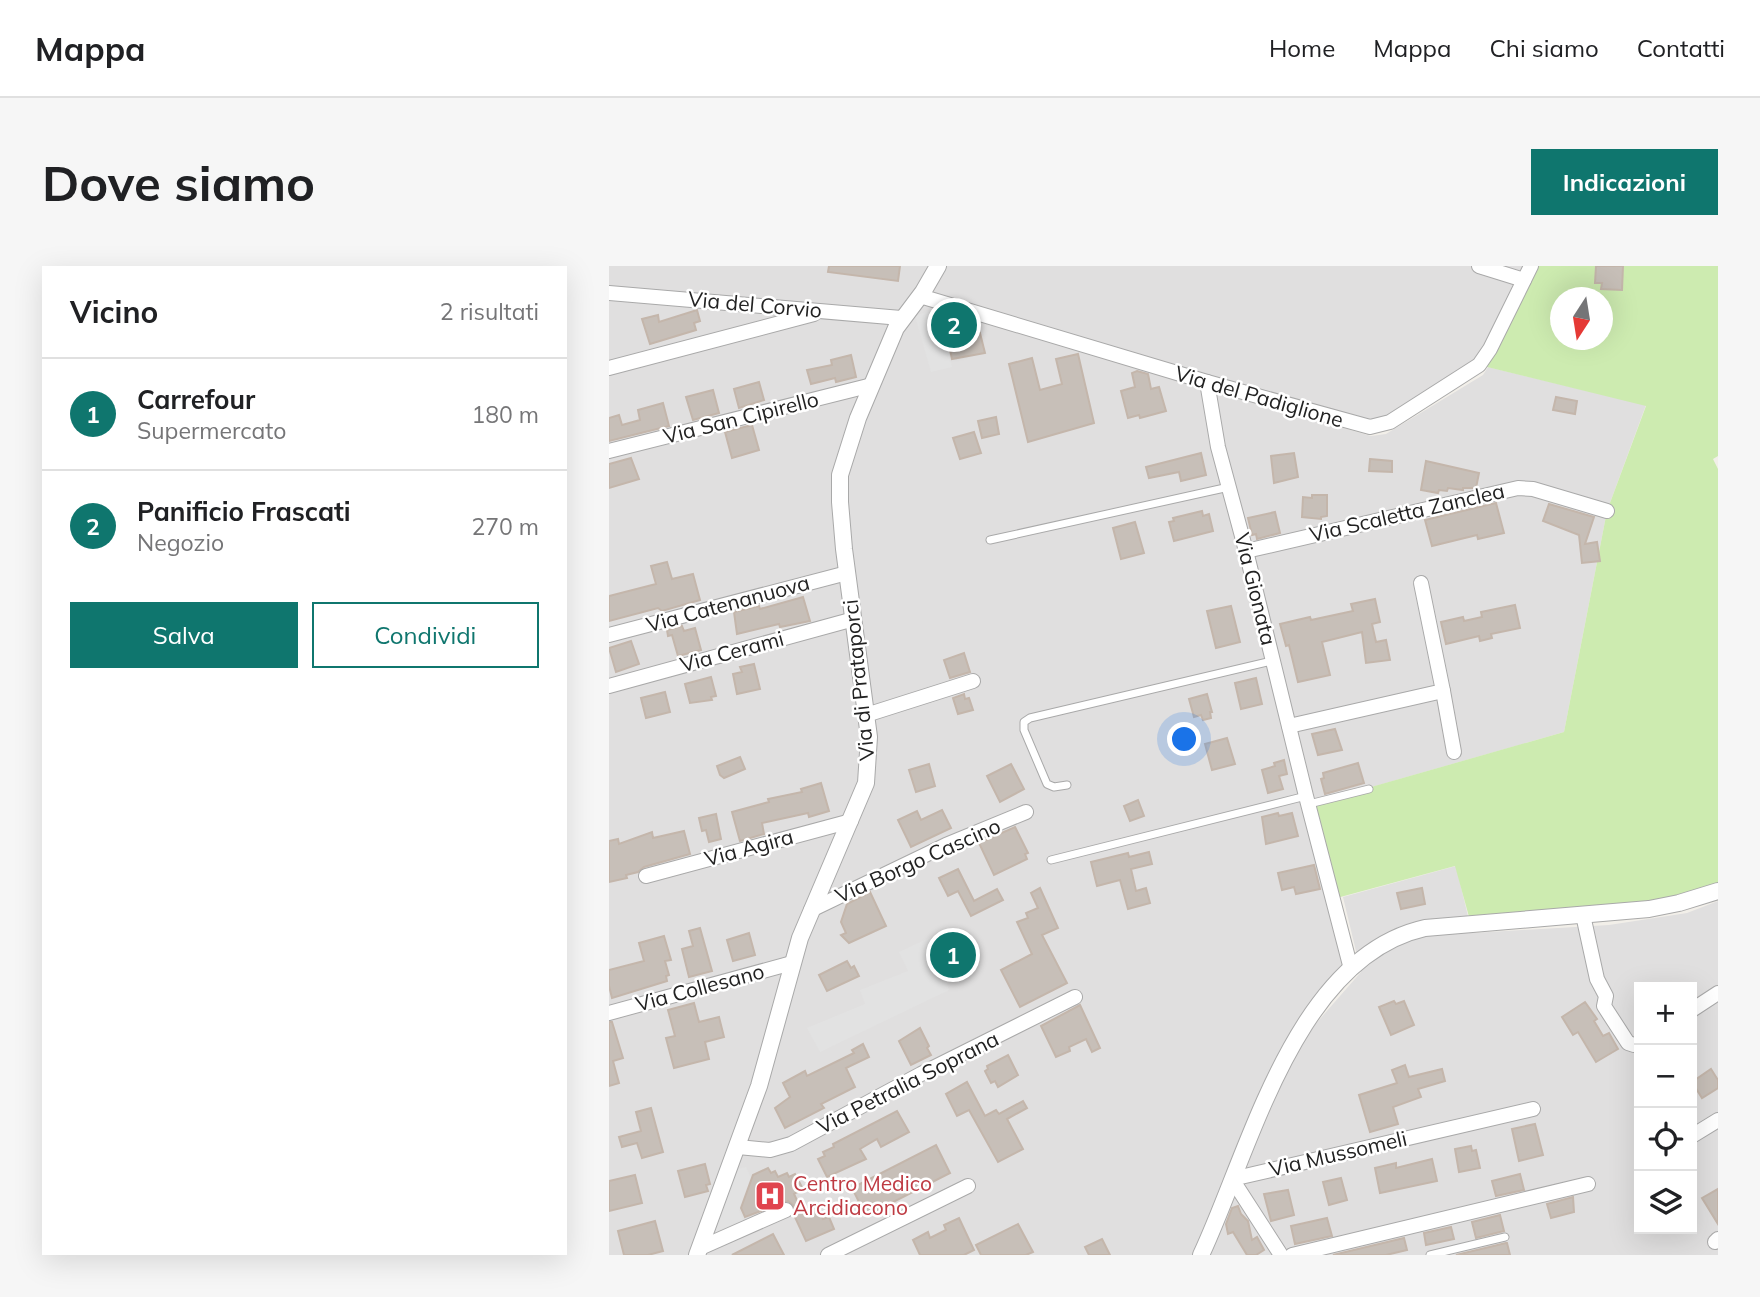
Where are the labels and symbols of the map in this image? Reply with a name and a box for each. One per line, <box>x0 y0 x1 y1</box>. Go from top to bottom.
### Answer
street label: Via del Corvio <box>687 285 823 323</box>
north arrow <box>1550 287 1613 350</box>
pin: 2 <box>931 299 977 351</box>
street label: Via del Padiglione <box>1172 360 1346 433</box>
street label: Via San Cipirello <box>660 385 821 449</box>
street label: Via Scaletta Zanclea <box>1307 477 1507 547</box>
street label: Via Gionata <box>1229 530 1282 648</box>
street label: Via Catenanuova <box>643 569 812 637</box>
street label: Via di Prataporci <box>837 598 879 762</box>
street label: Via Cerami <box>677 625 786 677</box>
your location <box>1167 722 1201 756</box>
street label: Via Borgo Cascino <box>831 812 1004 908</box>
street label: Via Agira <box>701 823 796 871</box>
pin: 1 <box>930 929 976 981</box>
street label: Via Collesano <box>633 957 767 1017</box>
street label: Via Petralia Soprana <box>812 1025 1003 1139</box>
street label: Via Mussomeli <box>1266 1125 1409 1182</box>
place label: Centro Medico Arcidiacono <box>793 1170 932 1220</box>
hospital icon: Centro Medico Arcidiacono <box>753 1179 787 1213</box>

